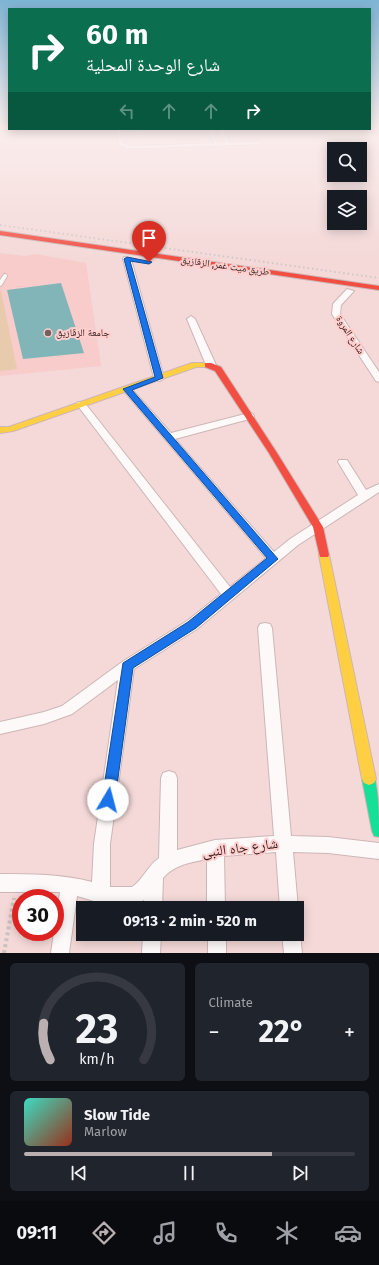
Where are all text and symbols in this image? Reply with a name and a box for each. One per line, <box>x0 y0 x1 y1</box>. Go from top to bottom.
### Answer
text: 60 m <box>86 18 148 51</box>
icon: right <box>20 24 72 76</box>
text: شارع الوحدة المحلية <box>86 54 220 76</box>
icon: left <box>116 100 138 122</box>
icon: ahead <box>158 100 180 122</box>
icon: ahead <box>200 100 222 122</box>
icon: right <box>242 100 264 122</box>
map controls <box>327 142 367 230</box>
button: search <box>327 142 367 182</box>
button: layers <box>327 190 367 230</box>
pin <box>132 221 166 262</box>
icon: arrive <box>138 227 160 249</box>
street label: طريق ميت غمر, الزقازيق <box>180 254 270 278</box>
street label: شارع المروة <box>333 314 367 357</box>
place label: جامعة الزقازيق <box>56 327 110 339</box>
marker: جامعة الزقازيق <box>43 328 53 338</box>
position arrow <box>87 779 129 821</box>
street label: شارع جاه النبى <box>201 835 279 862</box>
speed limit sign: 30 <box>12 889 64 941</box>
text: 09:13 · 2 min · 520 m <box>123 912 257 930</box>
text: Climate <box>209 995 253 1010</box>
text: 23 <box>76 1004 119 1054</box>
text: 22° <box>258 1014 305 1050</box>
text: − <box>209 1019 220 1046</box>
text: + <box>344 1019 355 1046</box>
text: km/h <box>80 1051 115 1068</box>
text: Slow Tide <box>84 1106 150 1124</box>
text: Marlow <box>84 1124 127 1139</box>
icon: previous <box>68 1162 90 1184</box>
icon: pause <box>178 1162 200 1184</box>
icon: next <box>289 1162 311 1184</box>
icon: directions <box>90 1219 118 1247</box>
icon: music <box>151 1219 179 1247</box>
icon: phone <box>212 1219 240 1247</box>
icon: climate <box>273 1219 301 1247</box>
icon: car <box>334 1219 362 1247</box>
text: 09:11 <box>17 1222 57 1244</box>

